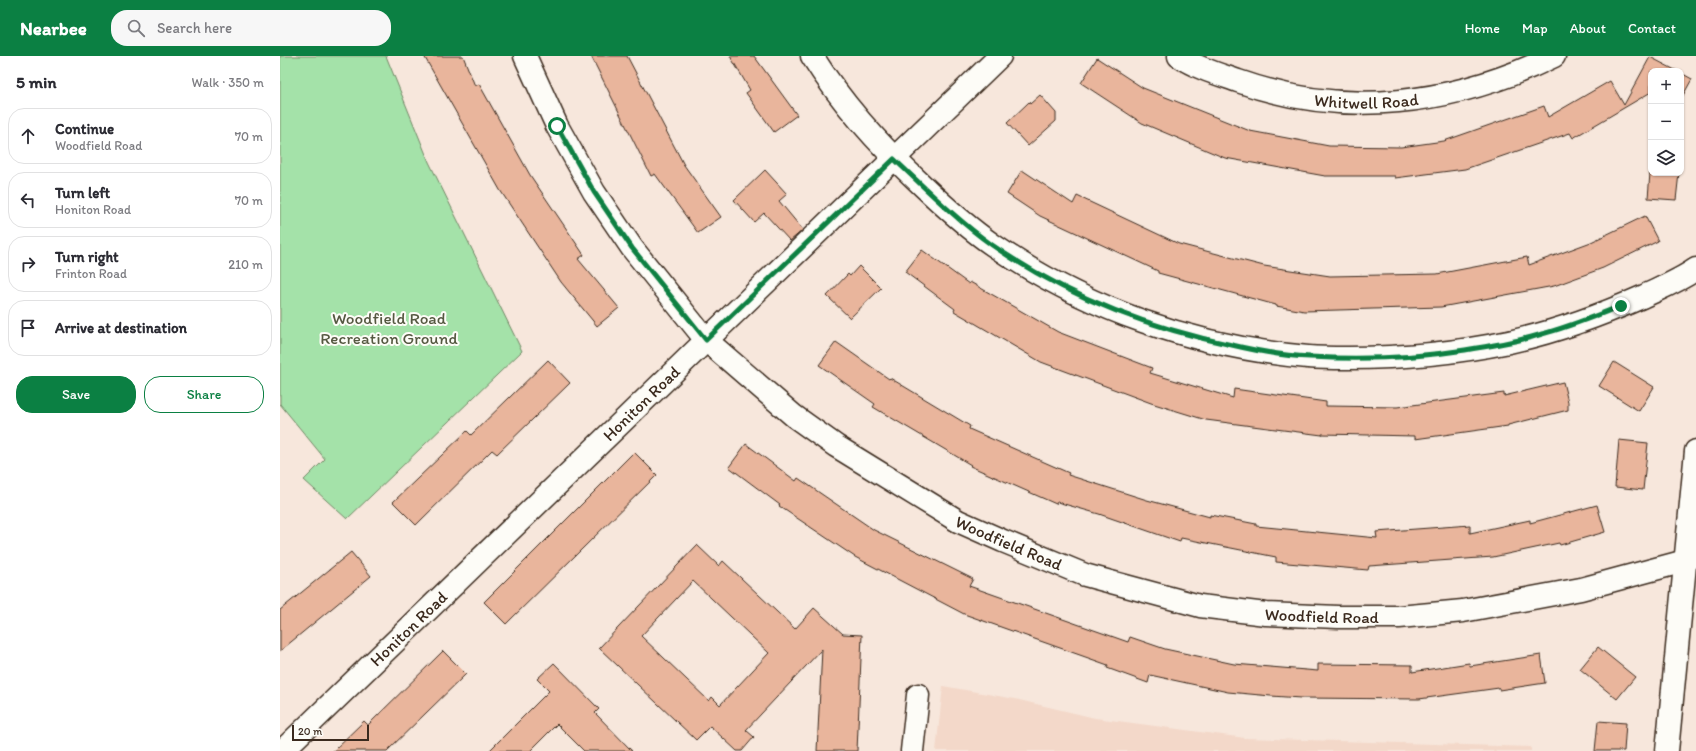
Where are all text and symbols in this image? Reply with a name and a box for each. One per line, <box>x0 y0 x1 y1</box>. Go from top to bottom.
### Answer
search box <box>111 10 391 46</box>
text: Nearbee <box>20 17 87 40</box>
icon: search <box>125 17 147 39</box>
text: Search here <box>157 19 232 37</box>
text: Home <box>1465 20 1500 37</box>
text: Map <box>1522 20 1548 37</box>
text: About <box>1570 20 1606 37</box>
text: Contact <box>1628 20 1676 37</box>
map controls <box>1648 68 1684 176</box>
button: + <box>1648 68 1684 104</box>
text: 5 min <box>16 72 56 92</box>
text: Walk · 350 m <box>192 75 264 90</box>
street label: Whitwell Road <box>1313 89 1420 113</box>
button: − <box>1648 104 1684 140</box>
route start <box>548 117 566 135</box>
text: Continue <box>55 120 114 138</box>
icon: ahead <box>17 125 39 147</box>
text: 70 m <box>235 129 263 144</box>
text: Woodfield Road <box>55 138 142 153</box>
button: layers <box>1648 140 1684 176</box>
text: Turn left <box>55 184 110 202</box>
icon: left <box>17 189 39 211</box>
text: 70 m <box>235 193 263 208</box>
text: Honiton Road <box>55 202 131 217</box>
text: Turn right <box>55 248 119 266</box>
icon: right <box>17 253 39 275</box>
text: 210 m <box>228 257 263 272</box>
text: Frinton Road <box>55 266 127 281</box>
route end <box>1612 297 1630 315</box>
park label: Woodfield Road Recreation Ground <box>320 308 458 348</box>
icon: arrive <box>17 317 39 339</box>
text: Arrive at destination <box>55 319 187 337</box>
street label: Honiton Road <box>599 361 684 445</box>
button: Save <box>16 376 136 413</box>
button: Share <box>144 376 264 413</box>
street label: Woodfield Road <box>952 511 1066 575</box>
street label: Honiton Road <box>366 586 452 670</box>
street label: Woodfield Road <box>1264 604 1380 627</box>
scale bar <box>292 723 369 742</box>
text: 20 m <box>298 725 322 738</box>

